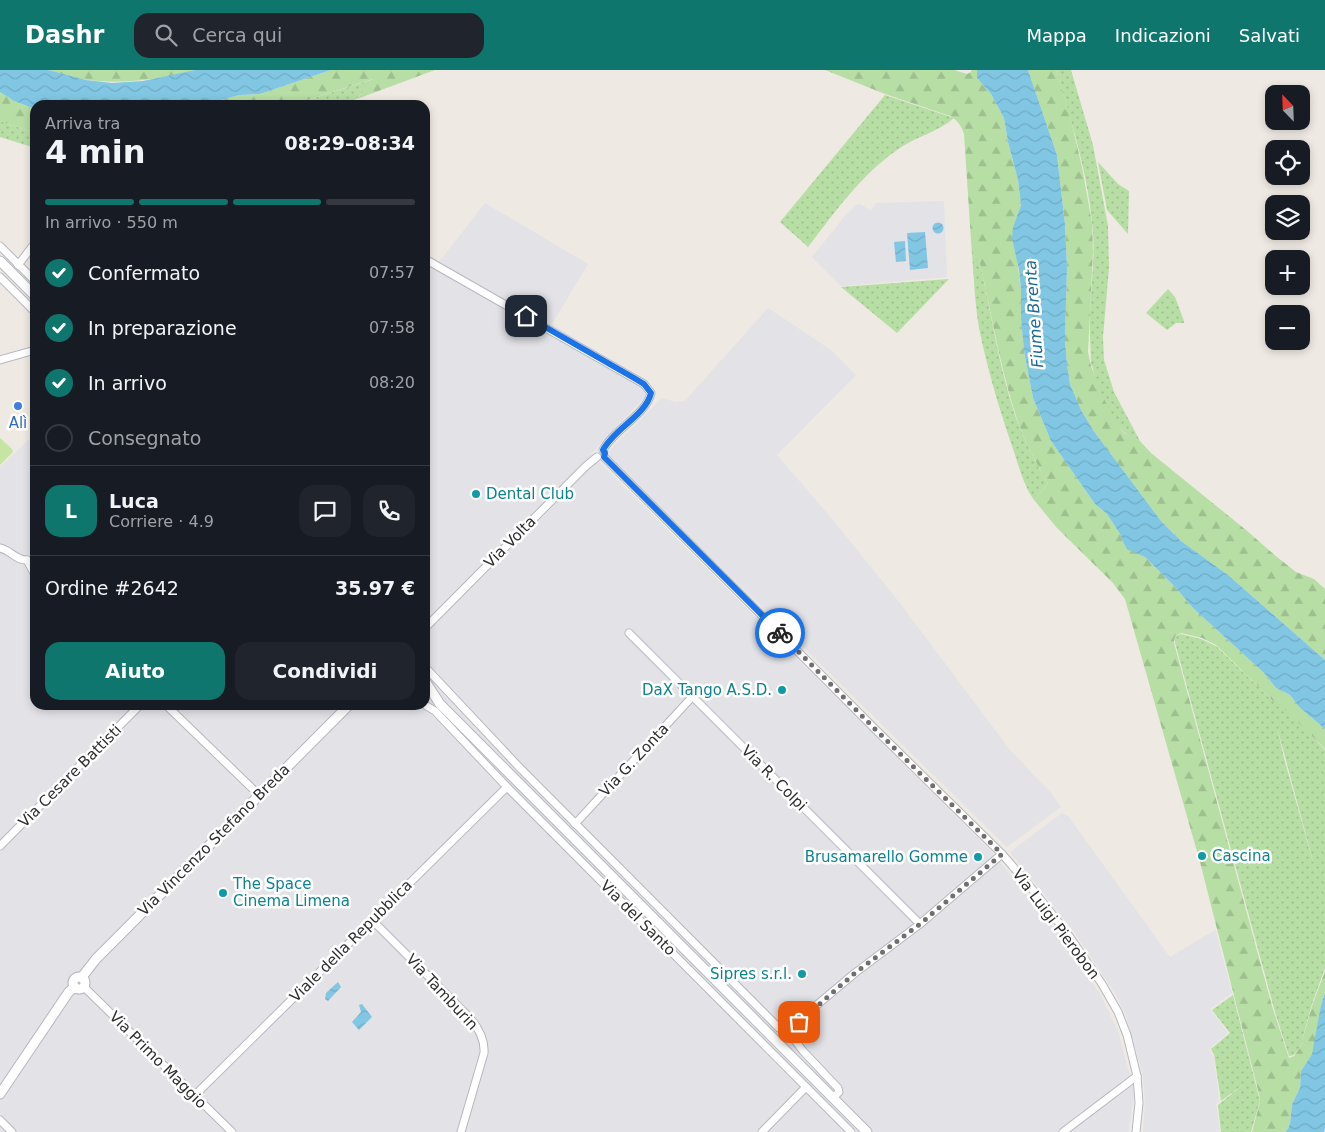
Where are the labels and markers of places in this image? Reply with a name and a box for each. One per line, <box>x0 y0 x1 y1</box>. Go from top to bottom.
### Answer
pin <box>505 295 547 337</box>
marker: Alì <box>12 400 24 412</box>
place label: Alì <box>9 414 27 432</box>
place label: Dental Club <box>486 485 574 503</box>
marker: Dental Club <box>470 488 482 500</box>
place label: DaX Tango A.S.D. <box>642 681 772 699</box>
marker: DaX Tango A.S.D. <box>776 684 788 696</box>
place label: Cascina <box>1212 847 1271 865</box>
place label: Brusamarello Gomme <box>805 848 968 866</box>
marker: Cascina <box>1196 850 1208 862</box>
marker: Brusamarello Gomme <box>972 851 984 863</box>
place label: The Space Cinema Limena <box>232 875 350 910</box>
marker: The Space Cinema Limena <box>217 887 229 899</box>
place label: Sipres s.r.l. <box>710 965 792 983</box>
marker: Sipres s.r.l. <box>796 968 808 980</box>
pin <box>778 1001 820 1043</box>

